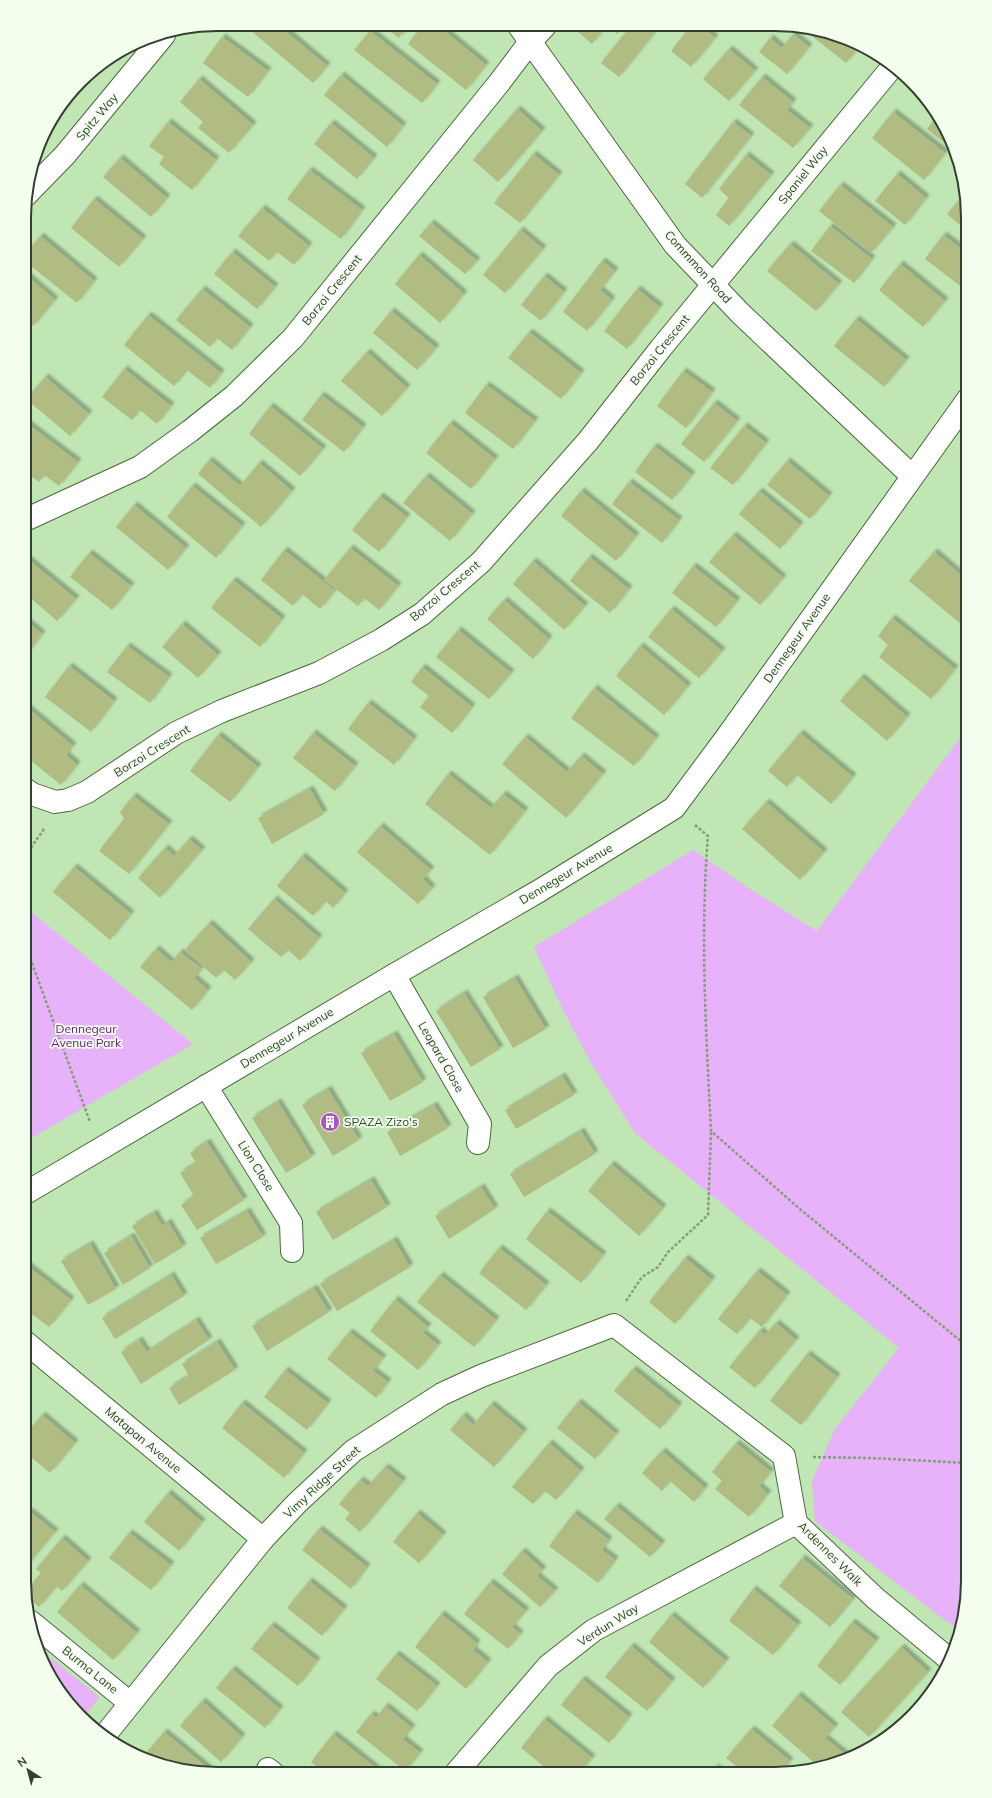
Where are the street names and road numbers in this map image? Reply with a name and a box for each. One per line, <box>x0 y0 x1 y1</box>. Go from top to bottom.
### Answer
street label: Spitz Way <box>72 89 121 143</box>
street label: Spaniel Way <box>775 142 831 207</box>
street label: Commmon Road <box>662 227 735 306</box>
street label: Borzoi Crescent <box>298 251 365 328</box>
street label: Borzoi Crescent <box>626 311 693 388</box>
street label: Borzoi Crescent <box>407 557 483 624</box>
street label: Dennegeur Avenue <box>760 590 833 685</box>
street label: Borzoi Crescent <box>111 721 193 780</box>
street label: Dennegeur Avenue <box>516 840 615 907</box>
street label: Dennegeur Avenue <box>237 1004 336 1071</box>
street label: Leopard Close <box>415 1019 468 1095</box>
street label: Lion Close <box>235 1138 278 1194</box>
street label: Matapan Avenue <box>102 1403 185 1476</box>
street label: Vimy Ridge Street <box>280 1442 363 1521</box>
street label: Ardennes Walk <box>795 1518 866 1590</box>
street label: Verdun Way <box>575 1600 641 1649</box>
street label: Burma Lane <box>59 1643 121 1697</box>

